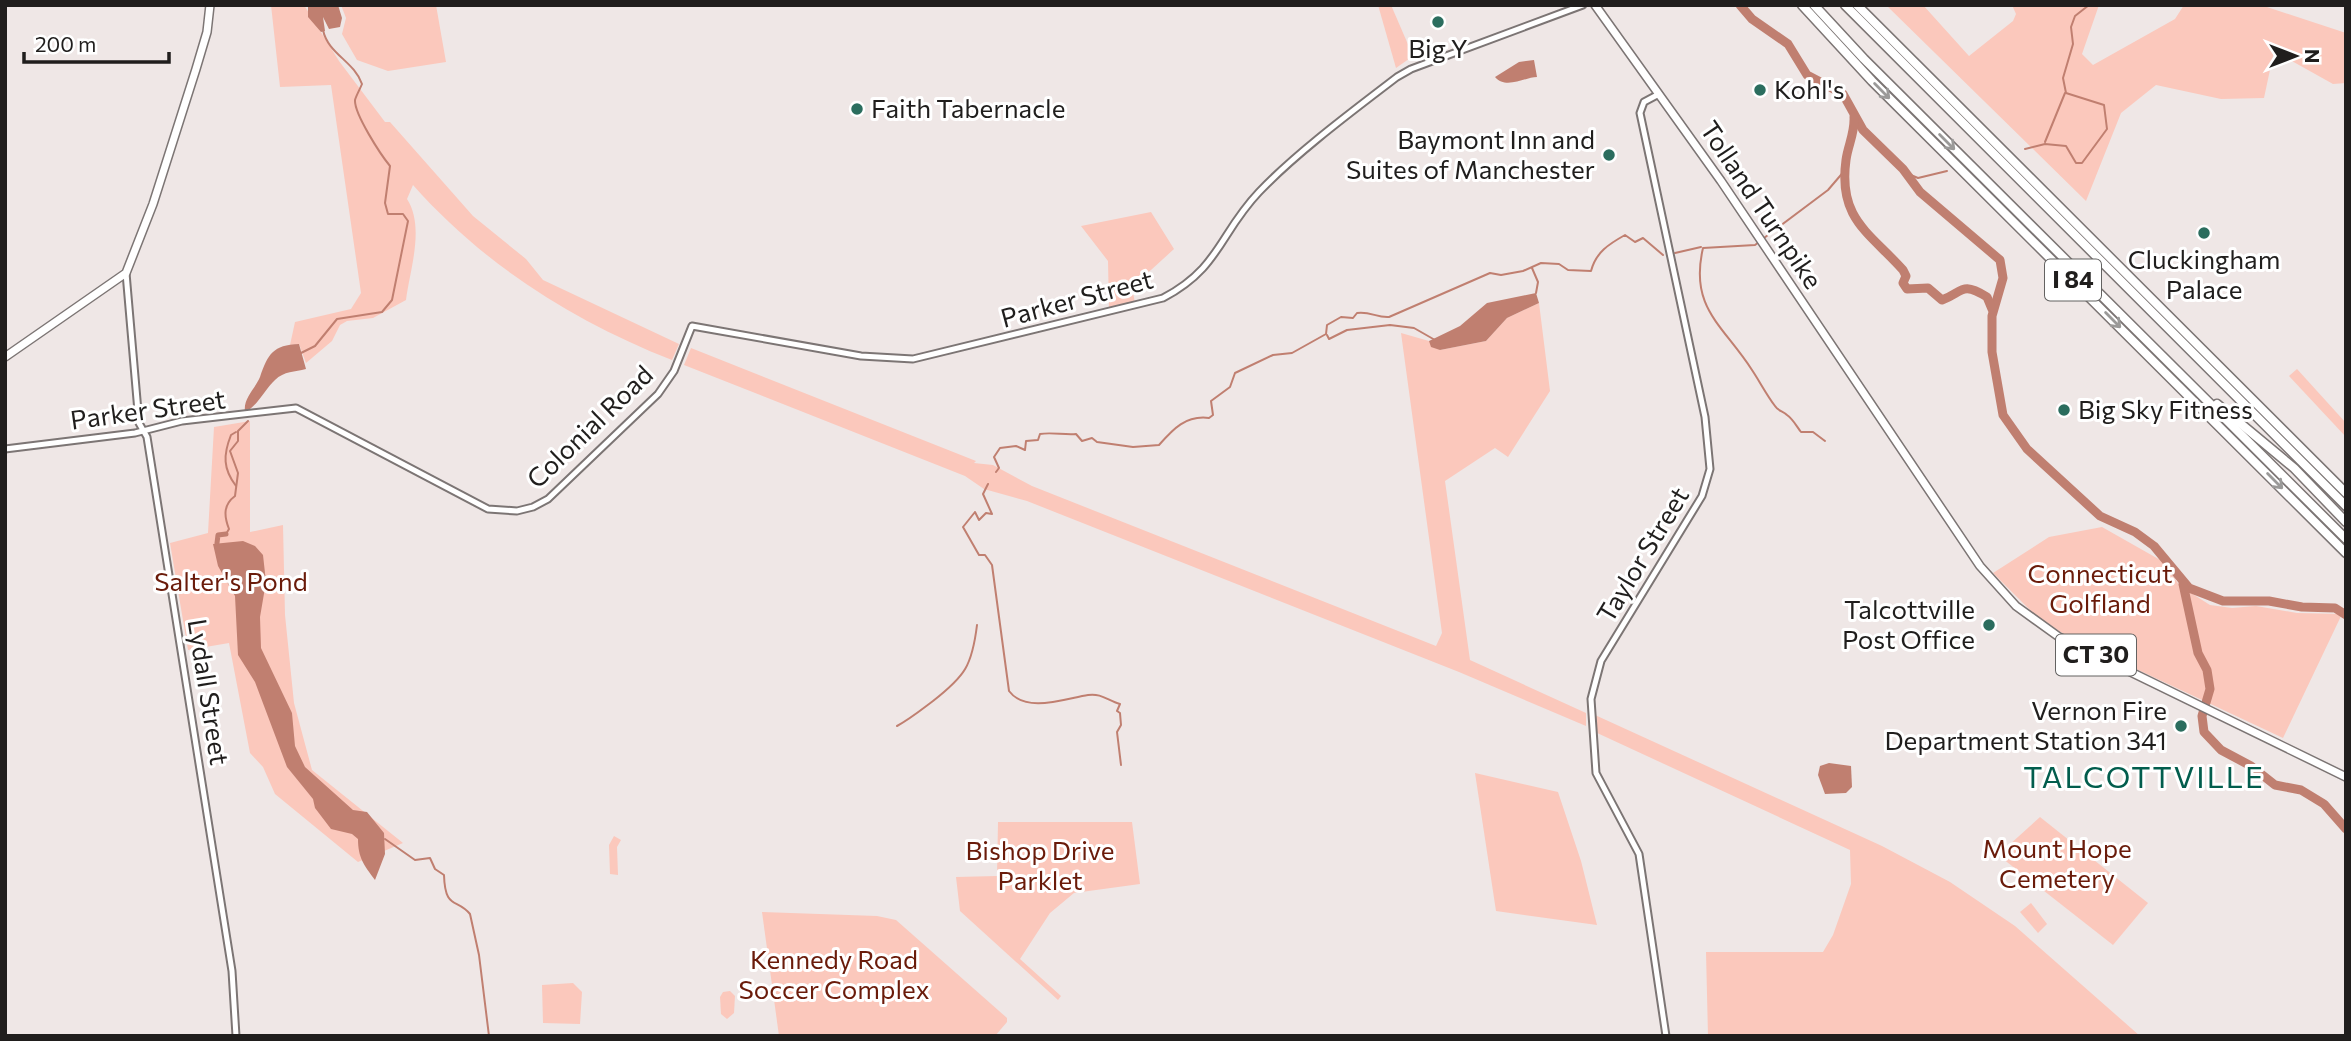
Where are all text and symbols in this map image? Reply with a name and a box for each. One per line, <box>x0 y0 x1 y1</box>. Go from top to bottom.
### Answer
marker: Big Y <box>1430 14 1446 30</box>
scale bar <box>24 21 170 65</box>
north arrow <box>2260 21 2330 91</box>
text: 200 m <box>35 31 96 56</box>
place label: Big Y <box>1408 32 1468 63</box>
text: N <box>2301 49 2324 63</box>
place label: Kohl's <box>1774 73 1845 104</box>
marker: Kohl's <box>1752 82 1768 98</box>
one-way arrow <box>1874 82 1891 99</box>
place label: Faith Tabernacle <box>871 92 1065 123</box>
marker: Faith Tabernacle <box>849 101 865 117</box>
street label: Tolland Turnpike <box>1695 114 1830 294</box>
place label: Baymont Inn and Suites of Manchester <box>1346 123 1595 184</box>
one-way arrow <box>1939 133 1956 150</box>
marker: Baymont Inn and Suites of Manchester <box>1601 147 1617 163</box>
marker: Cluckingham Palace <box>2196 225 2212 241</box>
place label: Cluckingham Palace <box>2128 243 2280 304</box>
road number: I 84 <box>2045 260 2101 300</box>
street label: Parker Street <box>997 262 1156 333</box>
one-way arrow <box>2105 311 2122 328</box>
street label: Colonial Road <box>520 358 658 494</box>
street label: Parker Street <box>68 382 227 435</box>
place label: Big Sky Fitness <box>2078 393 2253 424</box>
marker: Big Sky Fitness <box>2056 402 2072 418</box>
one-way arrow <box>2266 472 2283 489</box>
street label: Taylor Street <box>1589 481 1694 627</box>
park label: Connecticut Golfland <box>2027 557 2173 618</box>
park label: Salter's Pond <box>154 565 308 596</box>
place label: Talcottville Post Office <box>1842 593 1975 654</box>
street label: Lydall Street <box>183 616 236 767</box>
marker: Talcottville Post Office <box>1981 617 1997 633</box>
road number: CT 30 <box>2056 634 2136 676</box>
place label: Vernon Fire Department Station 341 <box>1884 694 2167 755</box>
marker: Vernon Fire Department Station 341 <box>2173 718 2189 734</box>
district label: TALCOTTVILLE <box>2023 757 2265 794</box>
park label: Mount Hope Cemetery <box>1982 832 2132 893</box>
park label: Bishop Drive Parklet <box>966 834 1114 895</box>
park label: Kennedy Road Soccer Complex <box>738 943 930 1004</box>

